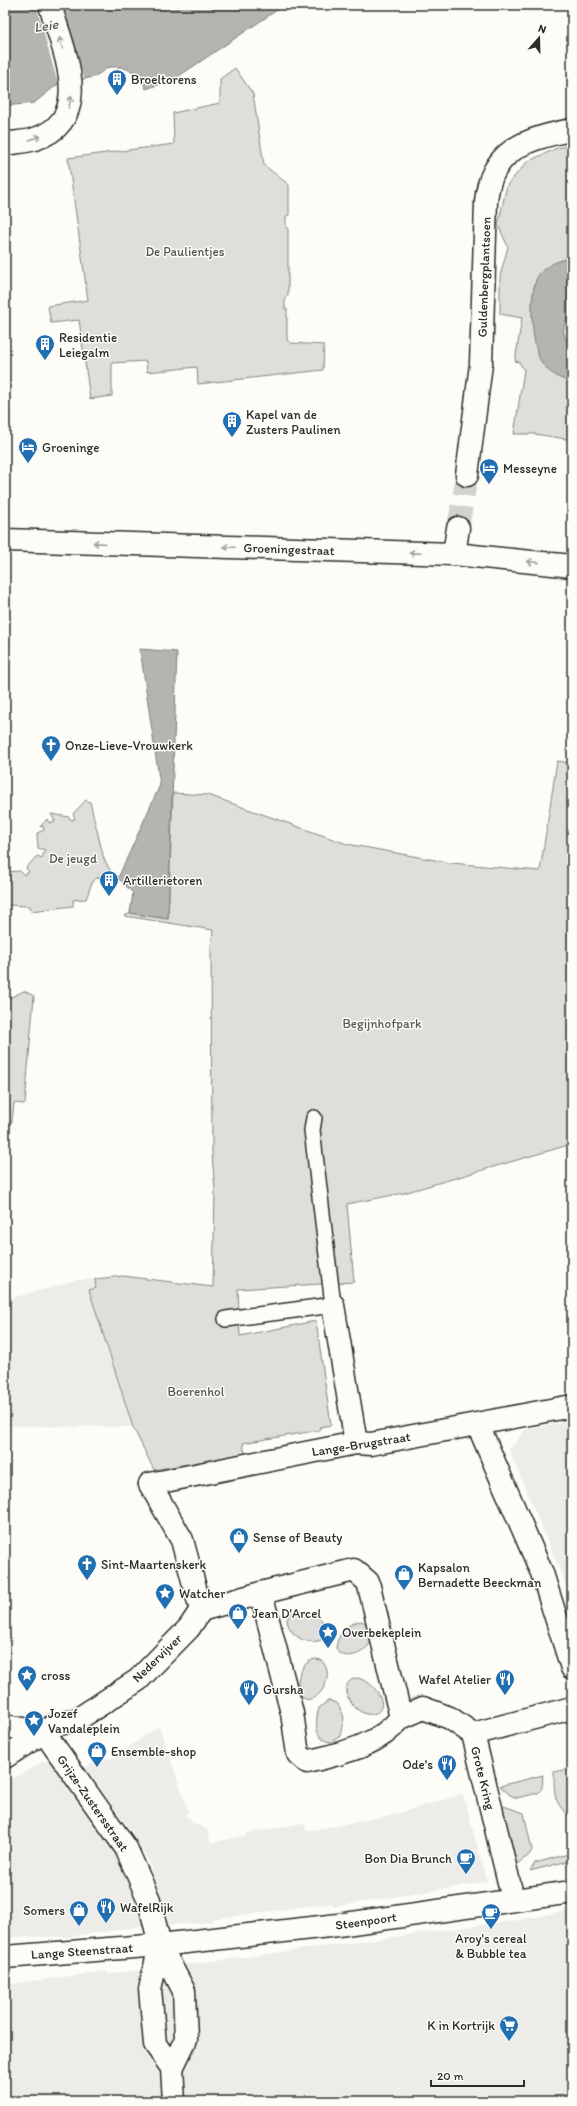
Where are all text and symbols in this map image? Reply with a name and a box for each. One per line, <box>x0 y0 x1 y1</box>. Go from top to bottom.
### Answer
water label: Leie <box>33 16 60 36</box>
north arrow <box>519 18 559 58</box>
text: N <box>537 22 548 36</box>
one-way arrow <box>57 37 64 50</box>
building icon: Broeltorens <box>106 68 128 96</box>
place label: Broeltorens <box>131 72 197 87</box>
one-way arrow <box>67 96 74 109</box>
one-way arrow <box>29 133 41 141</box>
street label: Guldenbergplantsoen <box>474 216 494 338</box>
park label: De Paulientjes <box>145 244 225 259</box>
place label: Residentie Leiegalm <box>59 330 117 360</box>
building icon: Residentie Leiegalm <box>34 333 56 361</box>
place label: Kapel van de Zusters Paulinen <box>246 407 341 437</box>
building icon: Kapel van de Zusters Paulinen <box>221 410 243 438</box>
hotel icon: Groeninge <box>17 436 39 464</box>
place label: Groeninge <box>42 440 99 455</box>
hotel icon: Messeyne <box>478 457 500 485</box>
place label: Messeyne <box>503 461 557 476</box>
one-way arrow <box>93 539 106 547</box>
street label: Groeningestraat <box>243 540 335 558</box>
one-way arrow <box>223 543 236 551</box>
one-way arrow <box>409 549 422 557</box>
one-way arrow <box>527 559 540 566</box>
church icon: Onze-Lieve-Vrouwkerk <box>40 734 62 762</box>
place label: Onze-Lieve-Vrouwkerk <box>65 738 193 753</box>
park label: De jeugd <box>49 851 97 866</box>
building icon: Artillerietoren <box>98 869 120 897</box>
place label: Artillerietoren <box>123 873 203 888</box>
park label: Begijnhofpark <box>342 1016 422 1031</box>
park label: Boerenhol <box>168 1384 225 1399</box>
street label: Lange-Brugstraat <box>311 1429 412 1459</box>
shop icon: Sense of Beauty <box>228 1526 250 1554</box>
place label: Sense of Beauty <box>253 1530 342 1545</box>
church icon: Sint-Maartenskerk <box>76 1553 98 1581</box>
place label: Sint-Maartenskerk <box>101 1557 207 1572</box>
place label: Kapsalon Bernadette Beeckman <box>418 1560 542 1590</box>
shop icon: Kapsalon Bernadette Beeckman <box>393 1563 415 1591</box>
place icon: Watcher <box>154 1582 176 1610</box>
place label: Watcher <box>179 1586 226 1601</box>
shop icon: Jean D'Arcel <box>227 1602 249 1630</box>
place label: Jean D'Arcel <box>252 1606 321 1621</box>
place icon: Overbekeplein <box>317 1621 339 1649</box>
place label: Overbekeplein <box>342 1625 422 1640</box>
street label: Nedervijver <box>129 1630 186 1685</box>
place icon: cross <box>16 1664 38 1692</box>
place label: cross <box>41 1668 71 1683</box>
restaurant icon: Wafel Atelier <box>494 1668 516 1696</box>
place label: Wafel Atelier <box>418 1672 491 1687</box>
restaurant icon: Gursha <box>238 1678 260 1706</box>
place label: Gursha <box>263 1682 304 1697</box>
place label: Jozef Vandaleplein <box>48 1706 121 1736</box>
place icon: Jozef Vandaleplein <box>23 1709 45 1737</box>
shop icon: Ensemble-shop <box>86 1740 108 1768</box>
place label: Ensemble-shop <box>111 1744 196 1759</box>
street label: Grote Kring <box>468 1744 498 1812</box>
street label: Grijze-Zustersstraat <box>54 1752 132 1854</box>
restaurant icon: Ode's <box>436 1753 458 1781</box>
place label: Ode's <box>402 1757 433 1772</box>
cafe icon: Bon Dia Brunch <box>455 1847 477 1875</box>
place label: Bon Dia Brunch <box>365 1851 452 1866</box>
restaurant icon: WafelRijk <box>95 1896 117 1924</box>
shop icon: Somers <box>68 1899 90 1927</box>
place label: WafelRijk <box>120 1900 174 1915</box>
cafe icon: Aroy's cereal & Bubble tea <box>480 1902 502 1930</box>
place label: Somers <box>23 1903 65 1918</box>
street label: Steenpoort <box>334 1909 398 1933</box>
place label: Aroy's cereal & Bubble tea <box>455 1931 527 1961</box>
street label: Lange Steenstraat <box>30 1940 134 1962</box>
supermarket icon: K in Kortrijk <box>498 2014 520 2042</box>
place label: K in Kortrijk <box>427 2018 495 2033</box>
scale bar <box>431 2062 524 2088</box>
text: 20 m <box>437 2069 464 2083</box>

